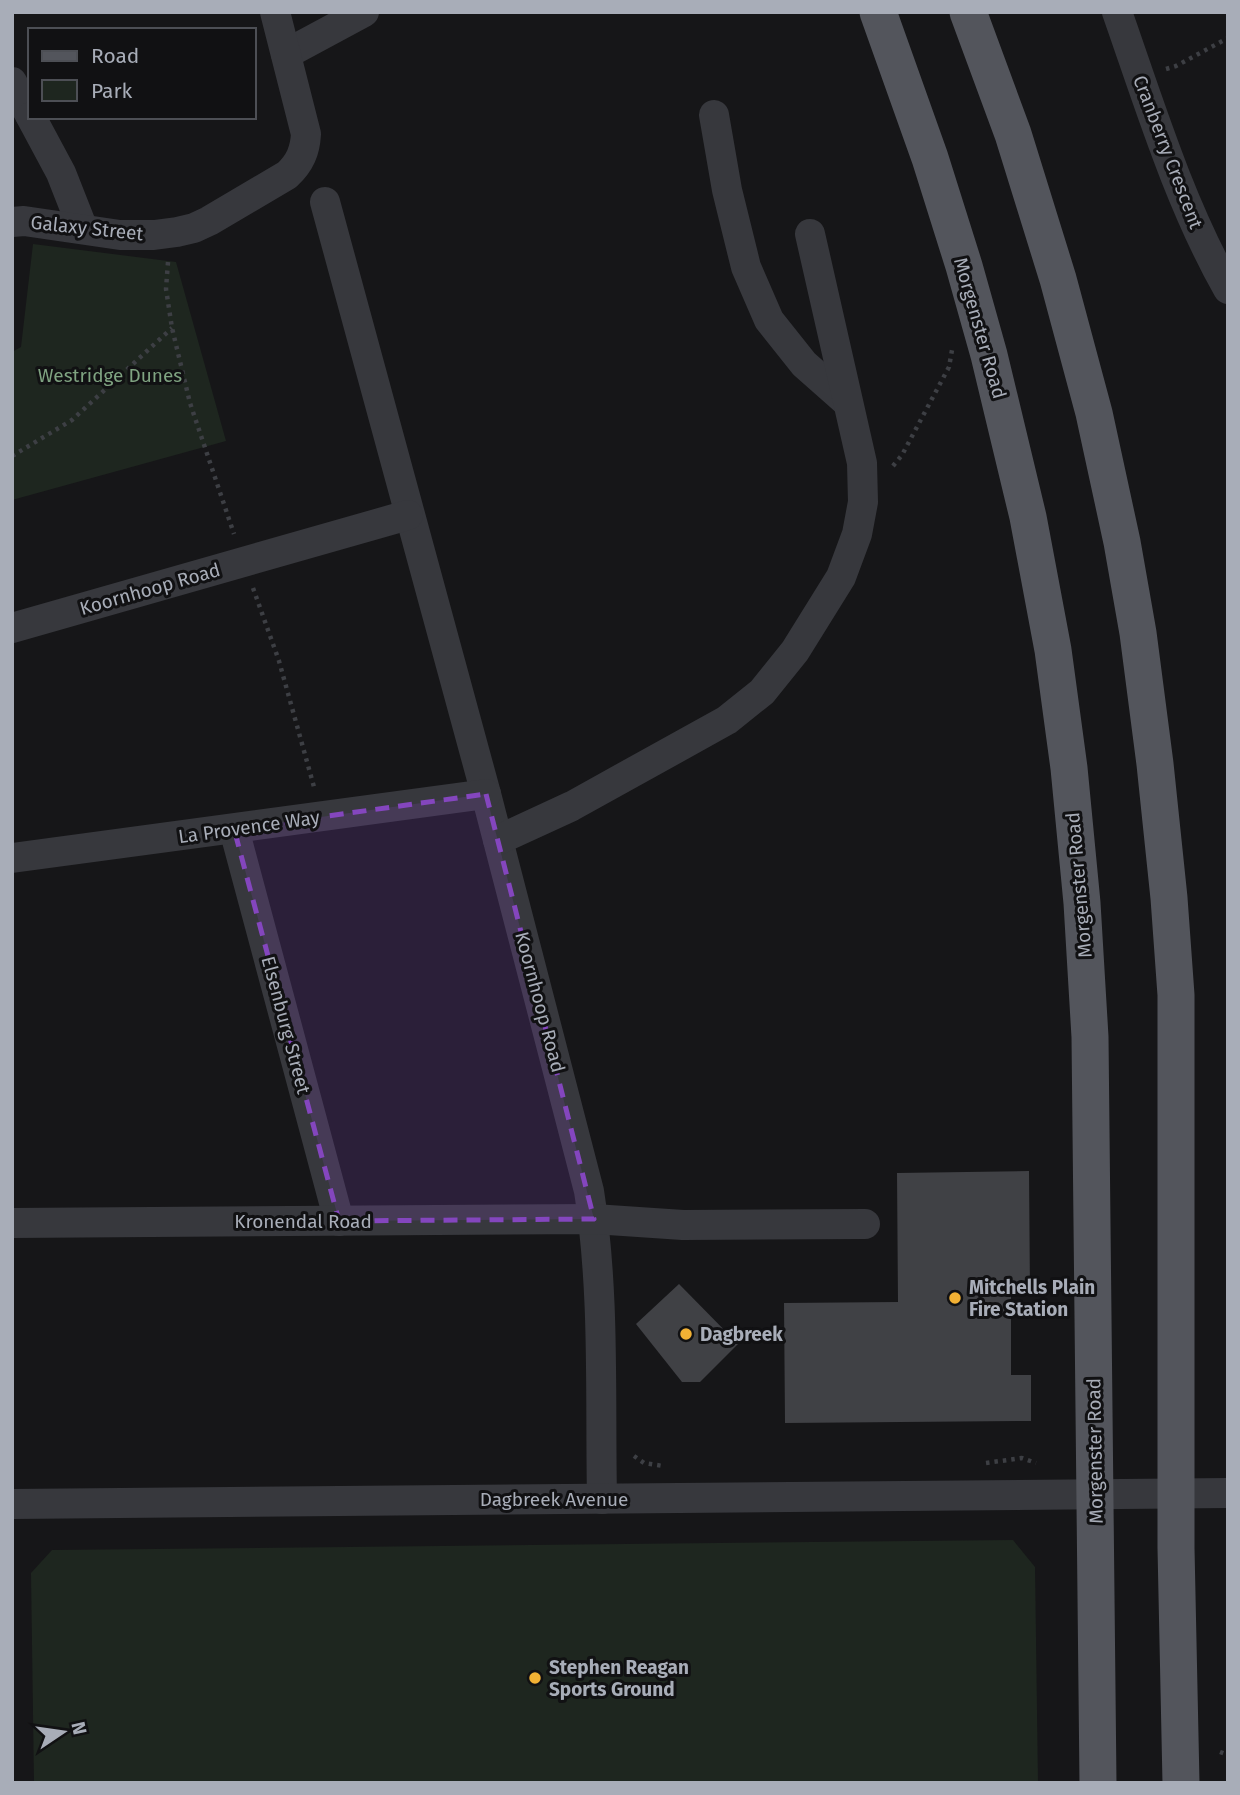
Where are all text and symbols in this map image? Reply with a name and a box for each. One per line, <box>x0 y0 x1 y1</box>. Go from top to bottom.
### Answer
legend <box>28 28 256 119</box>
text: Road <box>91 43 139 69</box>
street label: Cranberry Crescent <box>1128 72 1208 232</box>
text: Park <box>91 78 133 104</box>
street label: Galaxy Street <box>30 211 145 245</box>
street label: Morgenster Road <box>949 255 1011 401</box>
park label: Westridge Dunes <box>38 364 182 387</box>
street label: Koornhoop Road <box>77 558 223 620</box>
street label: La Provence Way <box>177 806 322 848</box>
street label: Morgenster Road <box>1061 811 1097 959</box>
street label: Koornhoop Road <box>510 929 570 1075</box>
street label: Elsenburg Street <box>257 954 315 1097</box>
street label: Kronendal Road <box>234 1210 372 1233</box>
place label: Mitchells Plain Fire Station <box>969 1276 1095 1321</box>
marker: Mitchells Plain Fire Station <box>947 1290 963 1306</box>
place label: Dagbreek <box>700 1323 783 1346</box>
marker: Dagbreek <box>678 1326 694 1342</box>
street label: Morgenster Road <box>1082 1378 1108 1524</box>
street label: Dagbreek Avenue <box>480 1488 628 1511</box>
place label: Stephen Reagan Sports Ground <box>549 1656 689 1701</box>
marker: Stephen Reagan Sports Ground <box>527 1670 543 1686</box>
north arrow <box>28 1697 98 1767</box>
text: N <box>66 1720 92 1737</box>

